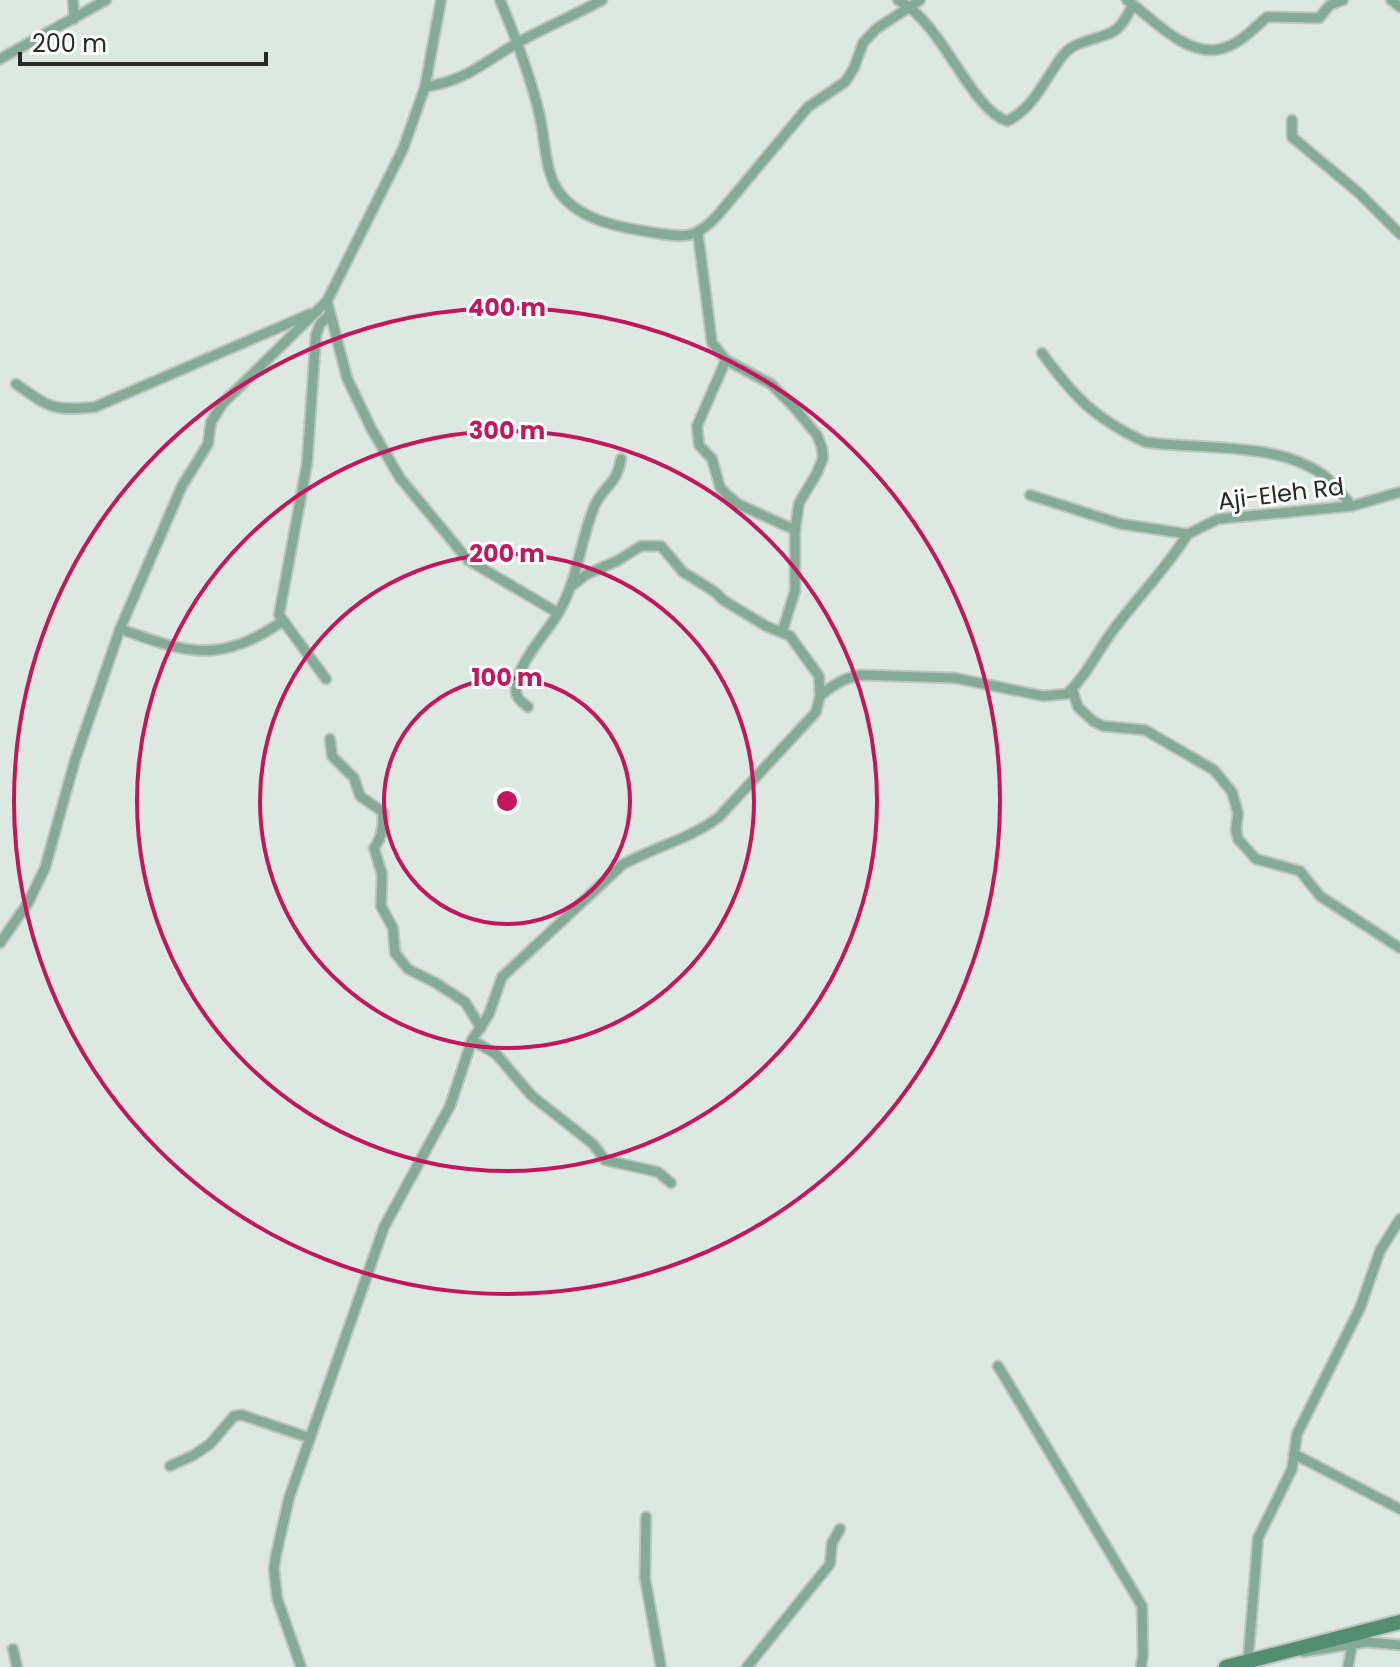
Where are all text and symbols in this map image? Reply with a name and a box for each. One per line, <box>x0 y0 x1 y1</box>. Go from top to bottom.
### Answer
scale bar <box>20 16 266 66</box>
text: 200 m <box>32 27 107 60</box>
text: 400 m <box>468 291 546 324</box>
text: 300 m <box>469 414 545 447</box>
street label: Aji-Eleh Rd <box>1216 469 1346 518</box>
text: 200 m <box>469 537 545 570</box>
text: 100 m <box>472 661 542 694</box>
centre of rings <box>493 787 521 815</box>

